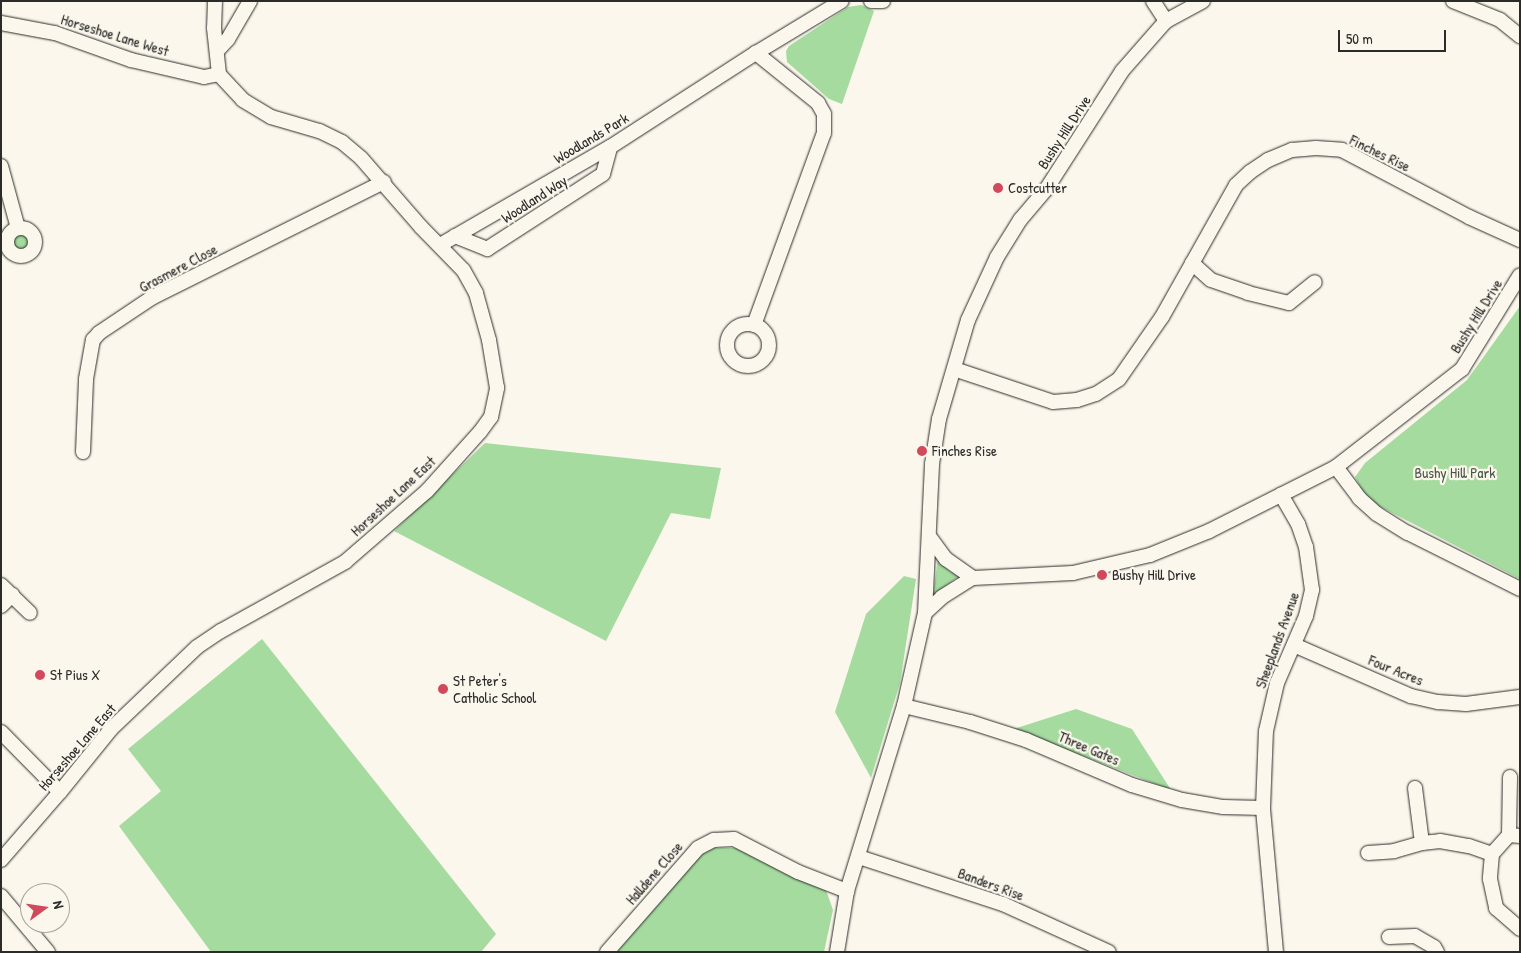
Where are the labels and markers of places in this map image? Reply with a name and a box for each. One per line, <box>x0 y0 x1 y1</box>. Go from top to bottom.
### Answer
place label: Costcutter <box>1008 179 1067 197</box>
marker: Costcutter <box>992 182 1004 194</box>
place label: Finches Rise <box>932 442 997 460</box>
marker: Finches Rise <box>916 445 928 457</box>
place label: Bushy Hill Drive <box>1112 566 1196 584</box>
marker: Bushy Hill Drive <box>1096 569 1108 581</box>
place label: St Pius X <box>50 666 100 684</box>
marker: St Pius X <box>34 669 46 681</box>
place label: St Peter's Catholic School <box>453 671 536 706</box>
marker: St Peter's Catholic School <box>437 683 449 695</box>

